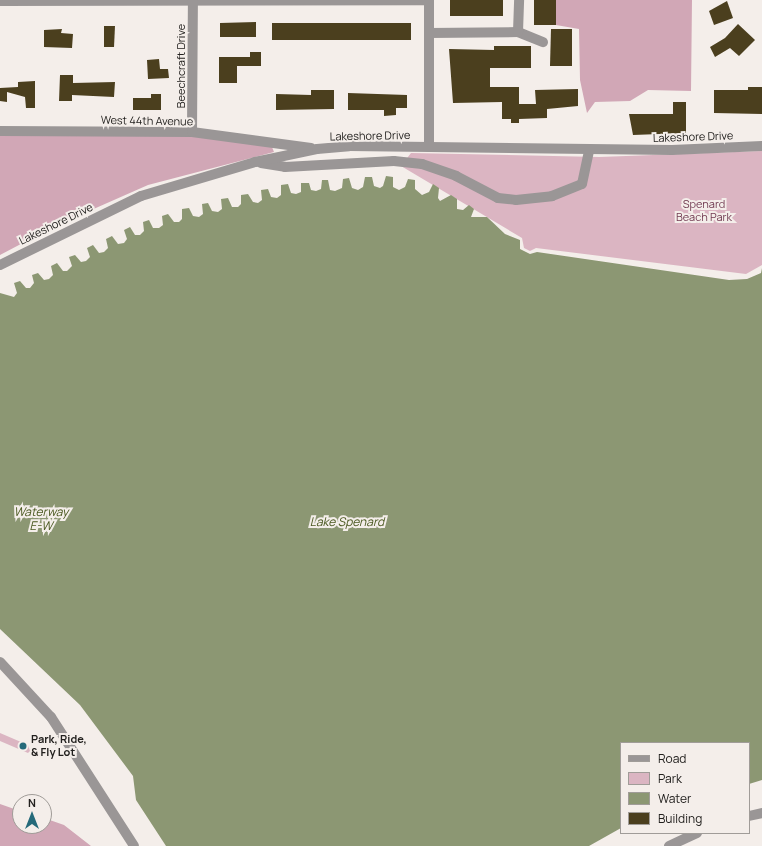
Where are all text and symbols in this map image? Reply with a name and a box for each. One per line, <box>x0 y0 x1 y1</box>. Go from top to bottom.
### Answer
street label: Beechcraft Drive <box>174 24 188 108</box>
street label: West 44th Avenue <box>101 114 193 128</box>
street label: Lakeshore Drive <box>330 129 410 143</box>
street label: Lakeshore Drive <box>653 129 733 145</box>
park label: Spenard Beach Park <box>676 198 732 224</box>
street label: Lakeshore Drive <box>17 200 95 248</box>
water label: Waterway E-W <box>14 505 68 533</box>
water label: Lake Spenard <box>310 515 384 529</box>
place label: Park, Ride, & Fly Lot <box>31 733 87 759</box>
marker: Park, Ride, & Fly Lot <box>18 741 28 751</box>
legend <box>620 742 750 834</box>
text: Road <box>658 750 686 767</box>
text: Park <box>658 770 682 787</box>
text: Water <box>658 790 691 807</box>
north arrow <box>12 794 52 834</box>
text: N <box>28 795 36 810</box>
text: Building <box>658 810 702 827</box>

